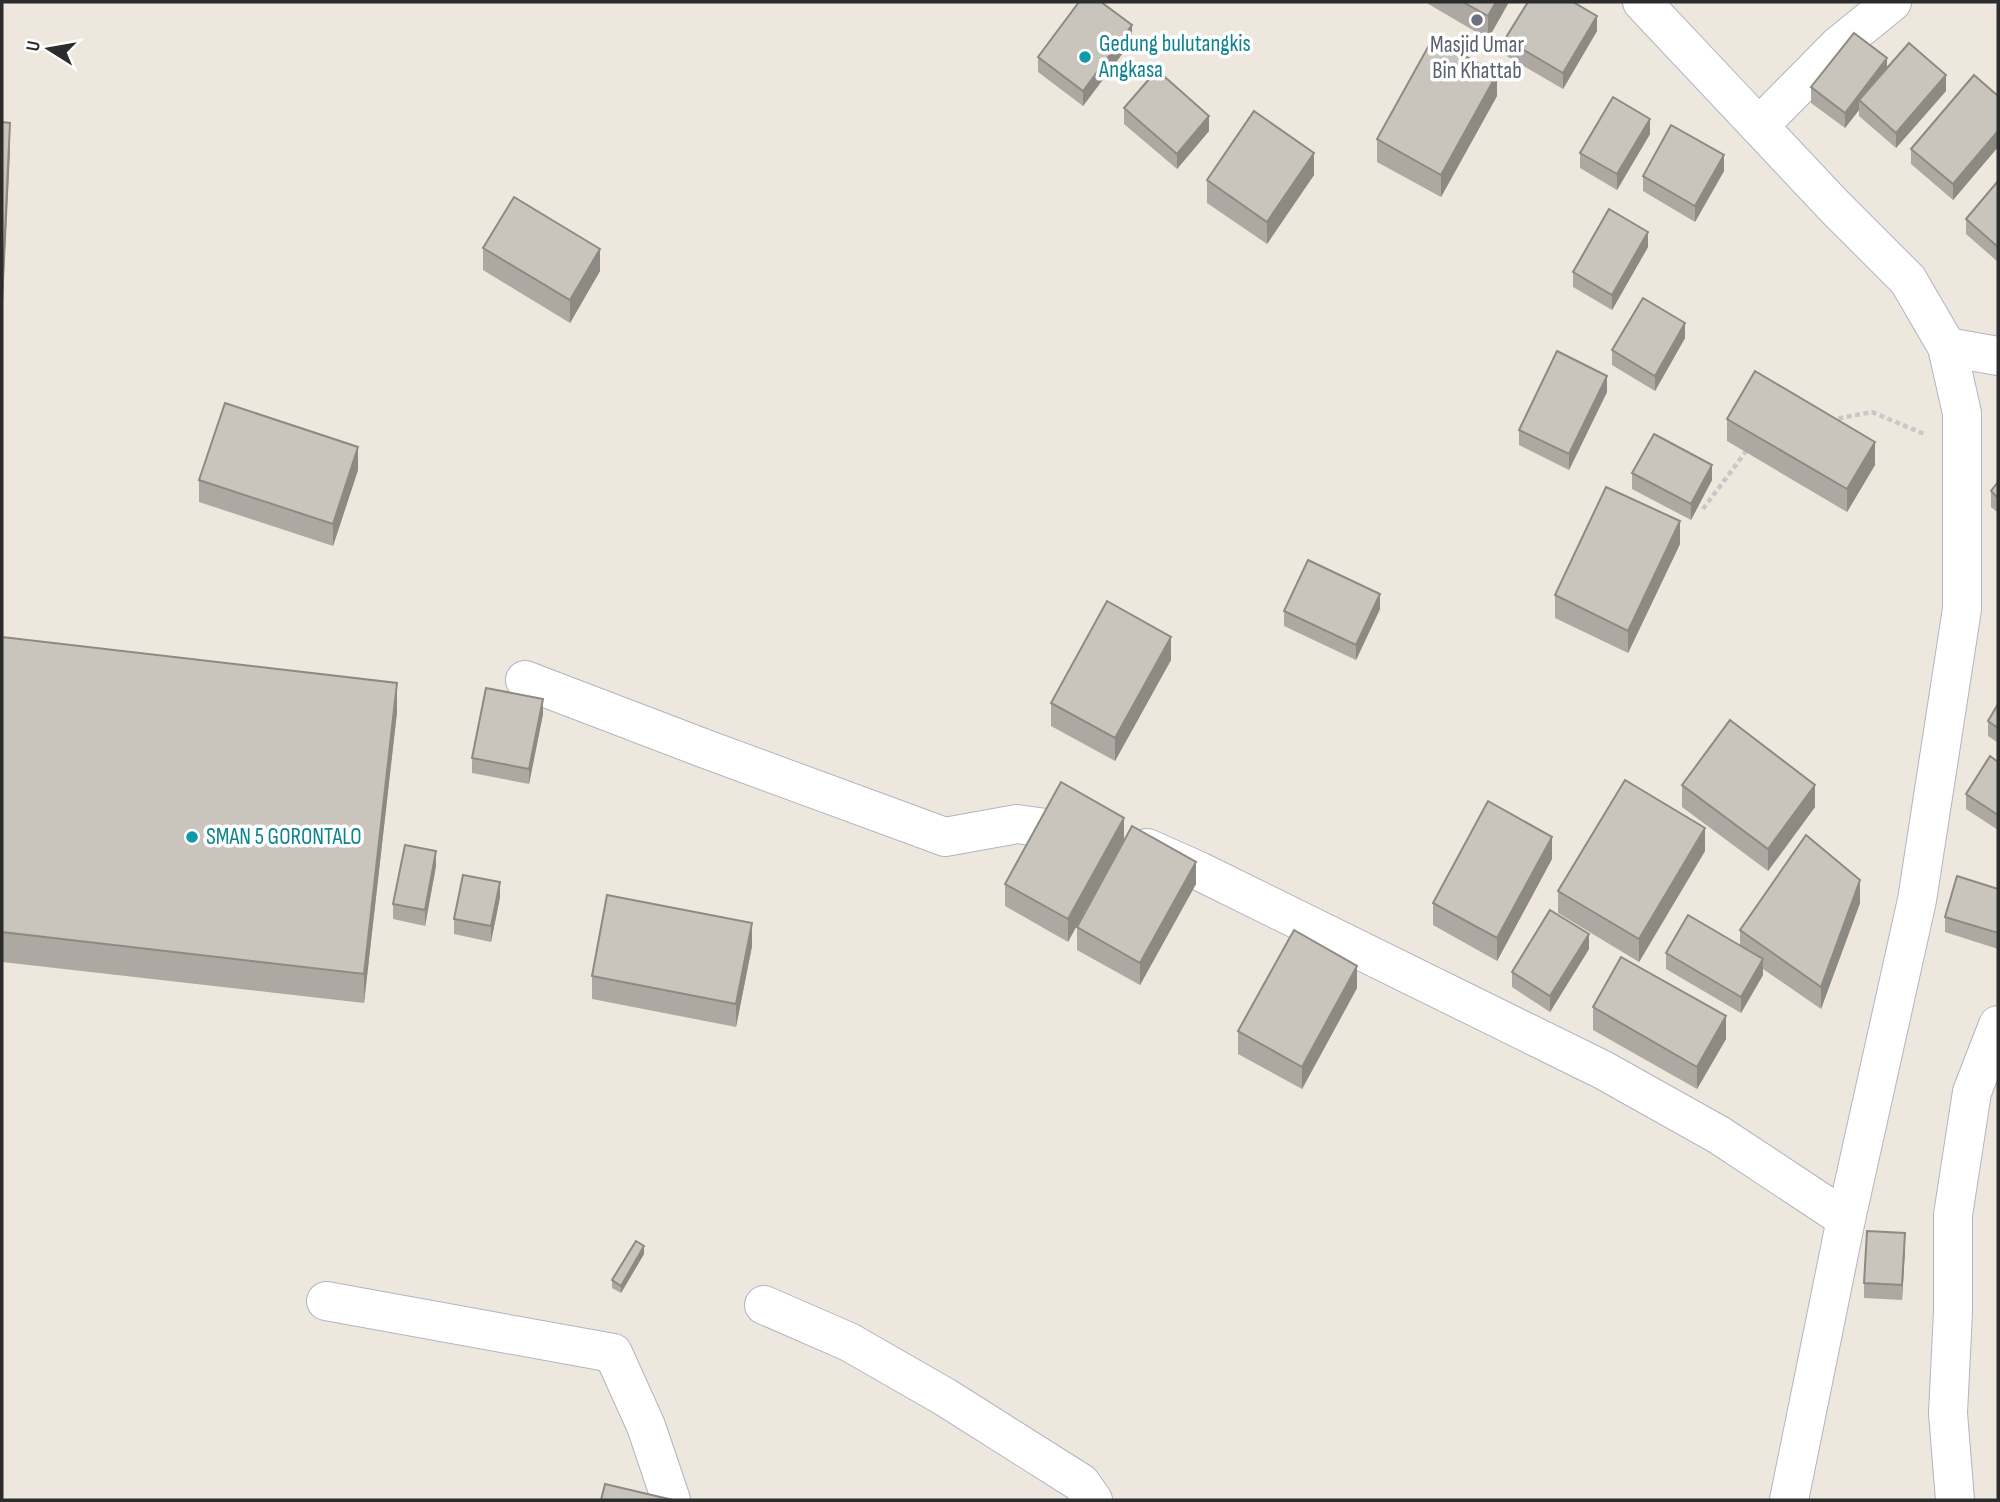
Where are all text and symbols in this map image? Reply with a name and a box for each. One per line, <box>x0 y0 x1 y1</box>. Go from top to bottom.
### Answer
marker: Masjid Umar Bin Khattab <box>1469 12 1485 28</box>
north arrow <box>14 14 84 84</box>
place label: Gedung bulutangkis Angkasa <box>1098 30 1251 84</box>
place label: Masjid Umar Bin Khattab <box>1430 31 1524 85</box>
text: U <box>22 39 46 53</box>
marker: Gedung bulutangkis Angkasa <box>1077 49 1093 65</box>
place label: SMAN 5 GORONTALO <box>206 823 362 851</box>
marker: SMAN 5 GORONTALO <box>184 829 200 845</box>

